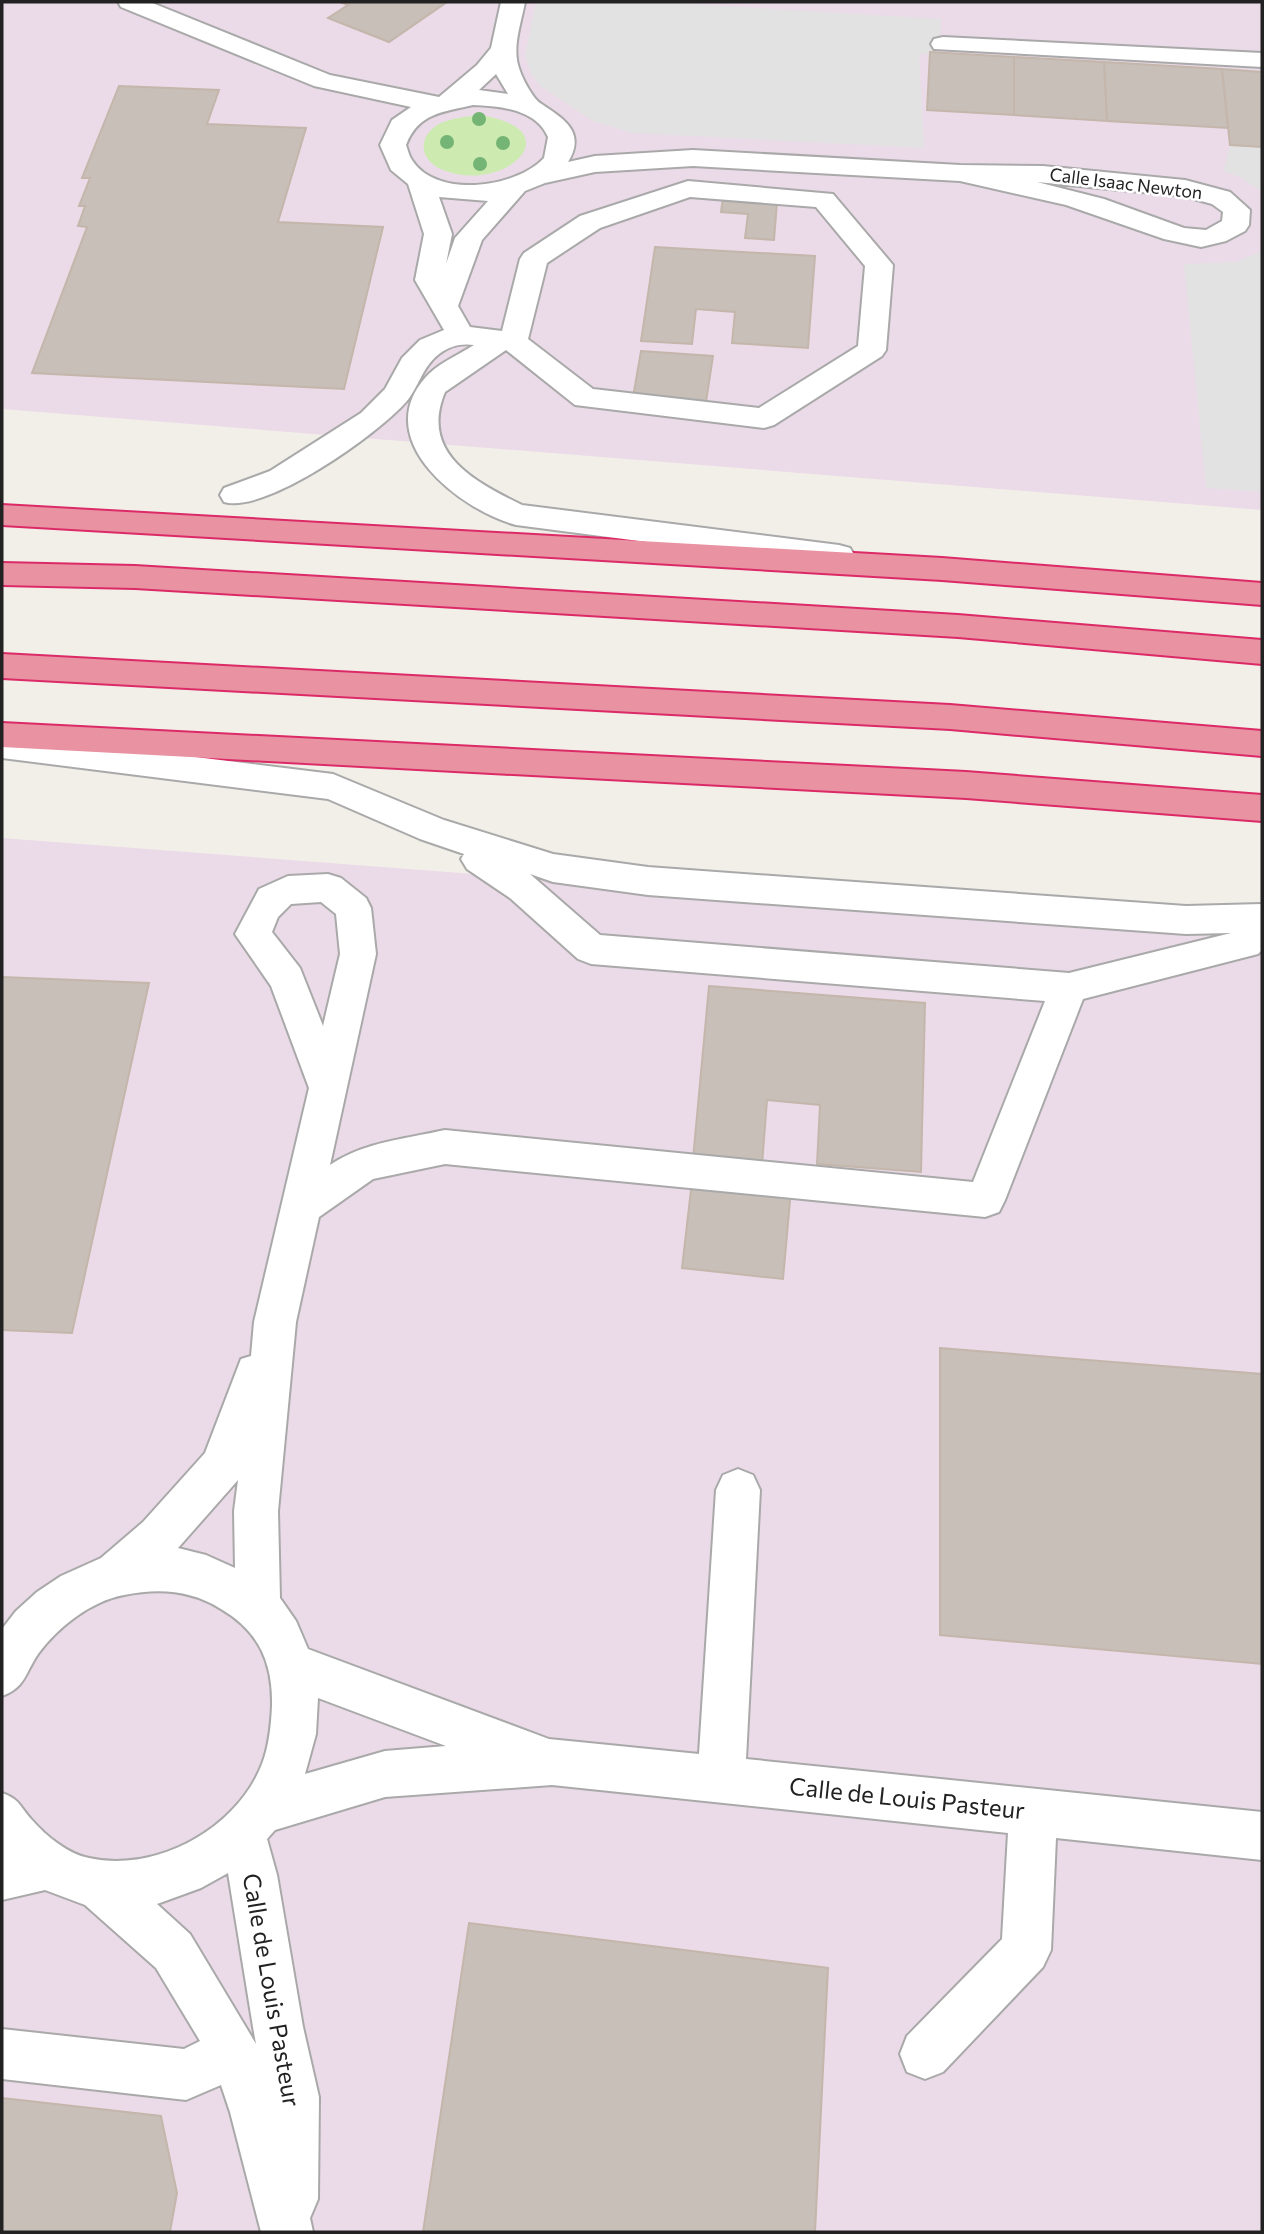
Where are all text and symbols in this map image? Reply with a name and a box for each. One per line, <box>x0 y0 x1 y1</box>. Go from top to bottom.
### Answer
street label: Calle Isaac Newton <box>1048 163 1204 203</box>
street label: Calle de Louis Pasteur <box>788 1771 1027 1824</box>
street label: Calle de Louis Pasteur <box>238 1871 307 2109</box>

